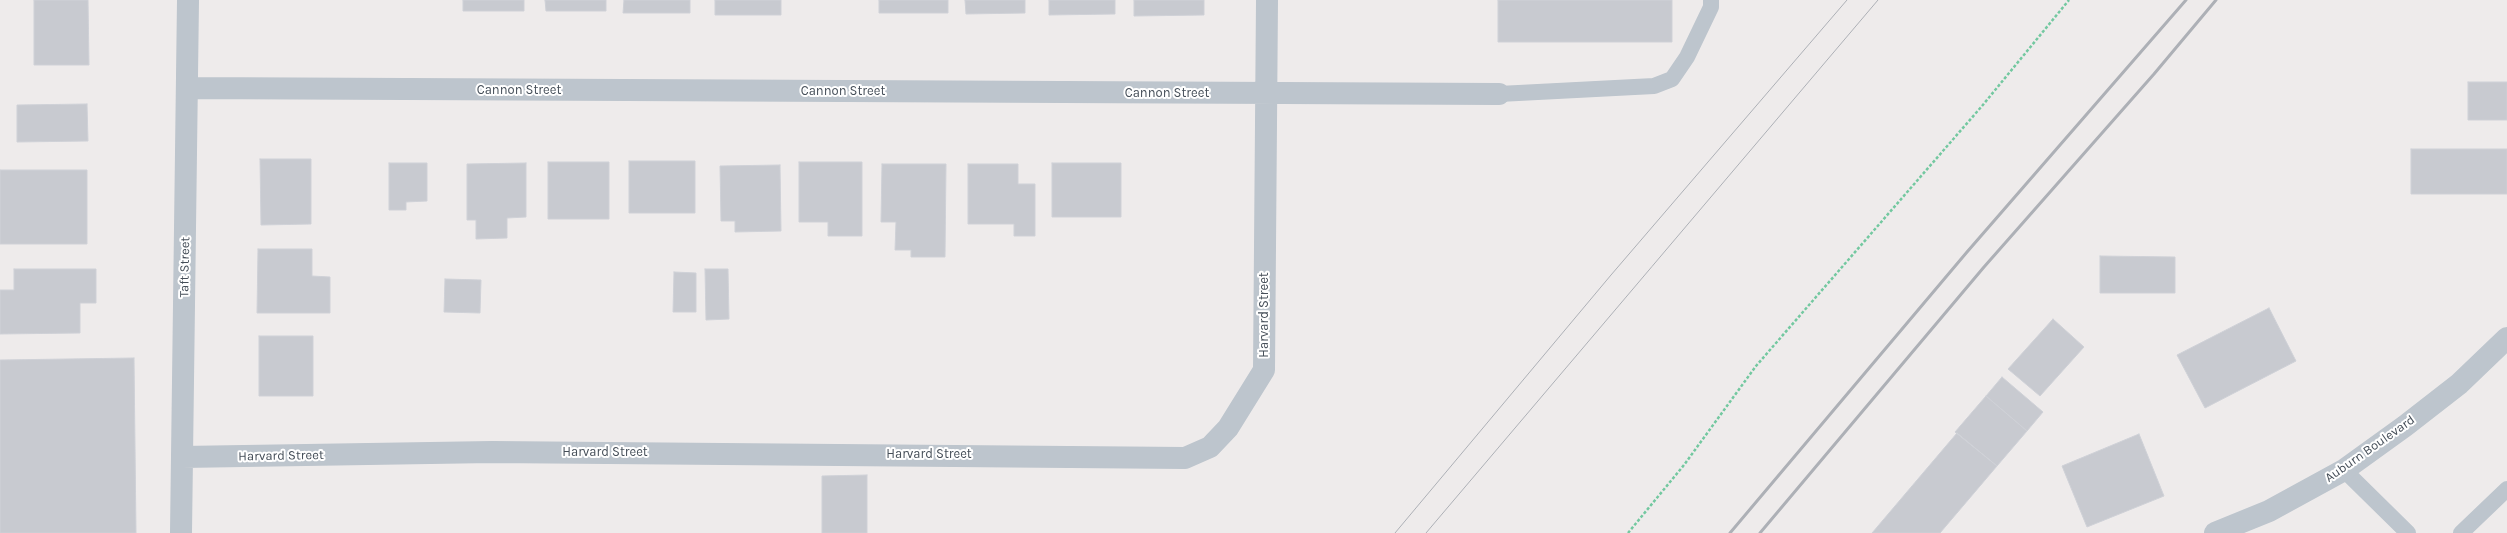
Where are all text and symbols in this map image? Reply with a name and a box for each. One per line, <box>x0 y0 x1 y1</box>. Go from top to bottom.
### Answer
street label: Cannon Street <box>477 82 561 98</box>
street label: Cannon Street <box>801 83 885 99</box>
street label: Cannon Street <box>1125 85 1209 101</box>
street label: Taft Street <box>177 237 193 297</box>
street label: Harvard Street <box>1256 272 1272 358</box>
street label: Auburn Boulevard <box>2322 412 2418 486</box>
street label: Harvard Street <box>562 444 648 460</box>
street label: Harvard Street <box>886 446 972 462</box>
street label: Harvard Street <box>238 447 324 465</box>

